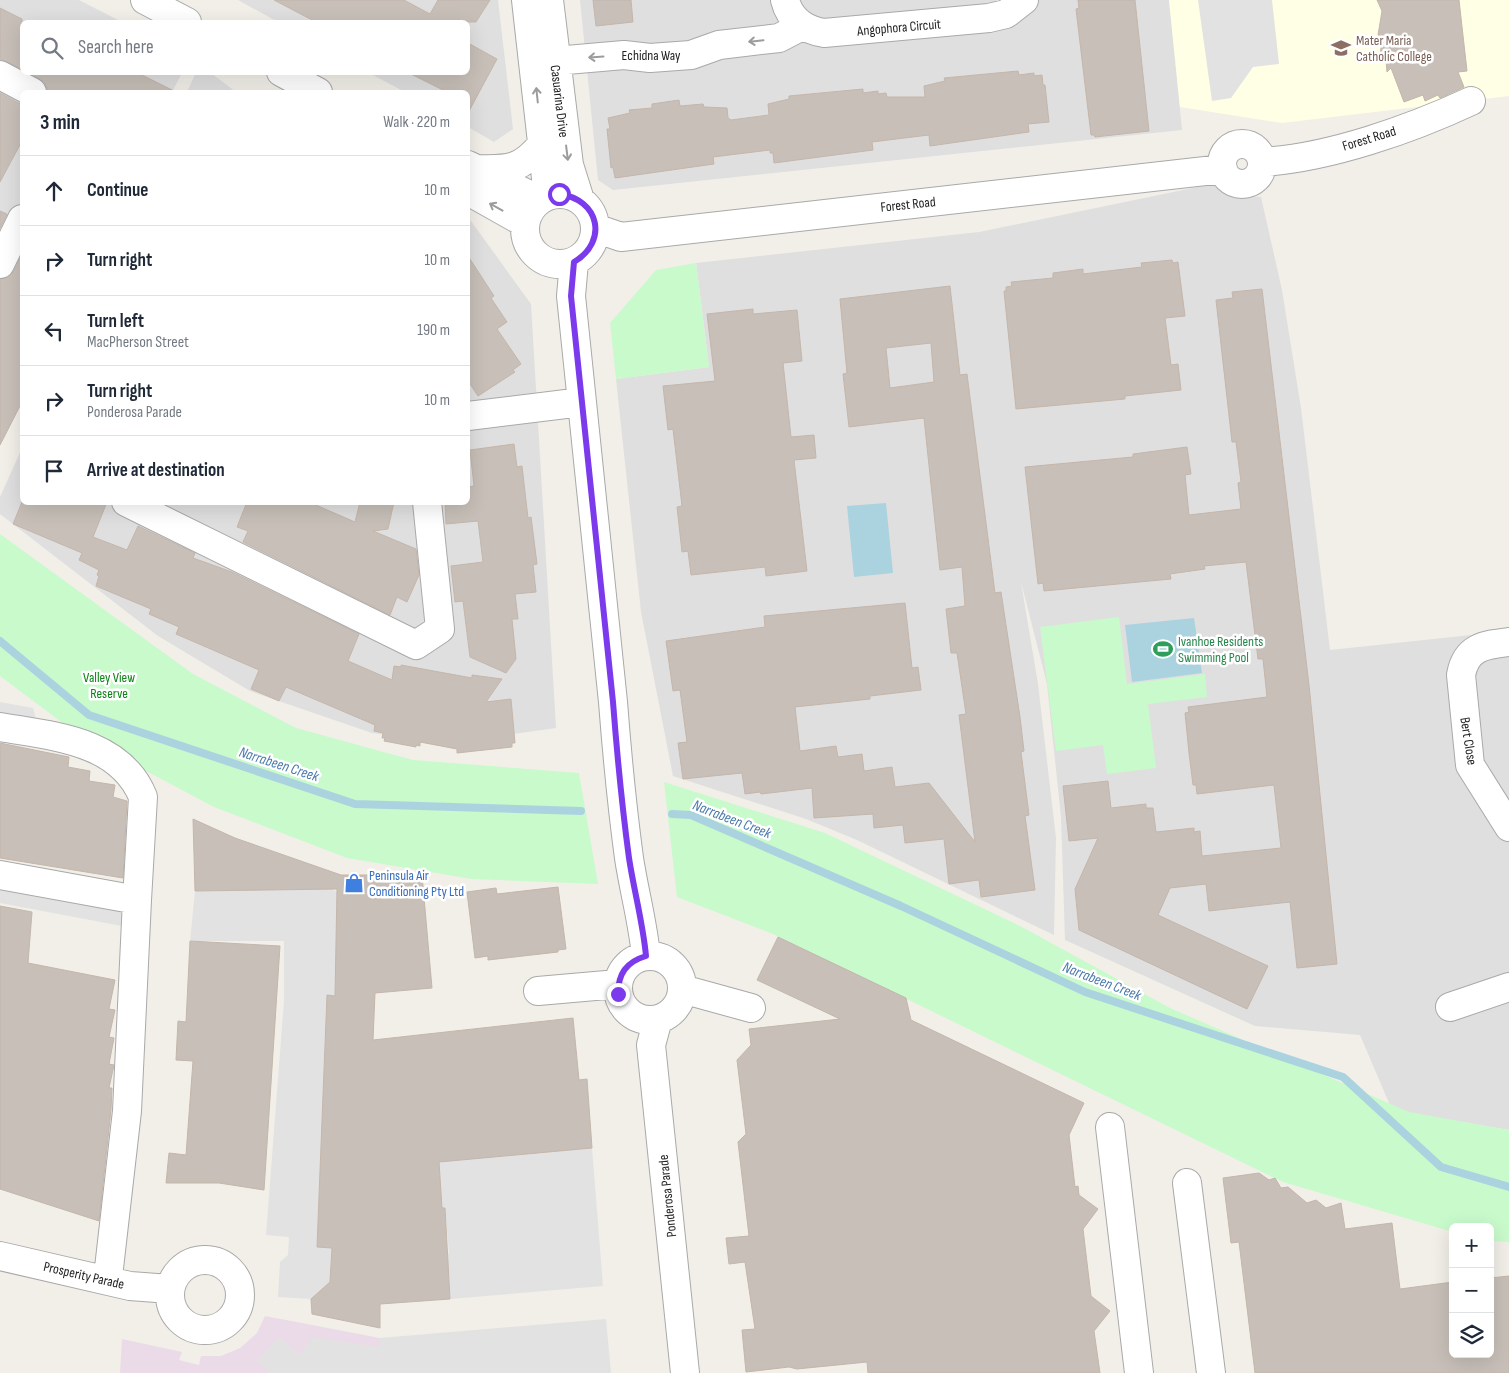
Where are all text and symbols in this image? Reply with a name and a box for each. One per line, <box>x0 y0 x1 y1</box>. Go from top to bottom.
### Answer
street label: Angophora Circuit <box>855 15 942 40</box>
search box <box>20 20 470 75</box>
place label: Mater Maria Catholic College <box>1356 32 1432 65</box>
icon: search <box>38 34 66 62</box>
text: Search here <box>78 36 154 59</box>
one-way arrow <box>748 36 764 45</box>
school or university icon: Mater Maria Catholic College <box>1330 37 1352 59</box>
street label: Echidna Way <box>622 47 681 64</box>
one-way arrow <box>588 52 604 62</box>
street label: Casuarina Drive <box>547 64 572 138</box>
one-way arrow <box>532 87 542 103</box>
text: 3 min <box>40 110 80 135</box>
text: Walk · 220 m <box>383 113 450 132</box>
street label: Forest Road <box>1340 122 1398 155</box>
one-way arrow <box>562 144 572 160</box>
icon: ahead <box>40 177 68 205</box>
text: Continue <box>87 179 148 202</box>
text: 10 m <box>424 181 450 200</box>
route start <box>548 183 571 206</box>
street label: Forest Road <box>880 193 937 216</box>
one-way arrow <box>489 202 504 211</box>
icon: right <box>40 247 68 275</box>
text: Turn right <box>87 249 152 272</box>
text: 10 m <box>424 251 450 270</box>
text: Turn left <box>87 310 144 333</box>
icon: left <box>40 317 68 345</box>
text: 190 m <box>417 321 450 340</box>
text: MacPherson Street <box>87 333 189 352</box>
text: Turn right <box>87 380 152 403</box>
icon: right <box>40 387 68 415</box>
text: 10 m <box>424 391 450 410</box>
text: Ponderosa Parade <box>87 403 182 422</box>
icon: arrive <box>40 457 68 485</box>
text: Arrive at destination <box>87 459 225 482</box>
place label: Ivanhoe Residents Swimming Pool <box>1178 633 1263 666</box>
sports icon: Ivanhoe Residents Swimming Pool <box>1152 638 1174 660</box>
park label: Valley View Reserve <box>83 669 135 702</box>
street label: Bert Close <box>1456 716 1481 766</box>
water label: Narrabeen Creek <box>237 743 321 786</box>
water label: Narrabeen Creek <box>690 796 774 843</box>
place label: Peninsula Air Conditioning Pty Ltd <box>369 867 464 900</box>
shop icon: Peninsula Air Conditioning Pty Ltd <box>343 872 365 894</box>
water label: Narrabeen Creek <box>1060 958 1144 1005</box>
route end <box>607 983 630 1006</box>
street label: Ponderosa Parade <box>655 1154 680 1238</box>
map controls <box>1449 1223 1494 1358</box>
button: + <box>1449 1223 1494 1268</box>
street label: Prosperity Parade <box>42 1258 126 1293</box>
button: − <box>1449 1268 1494 1313</box>
button: layers <box>1449 1313 1494 1358</box>

